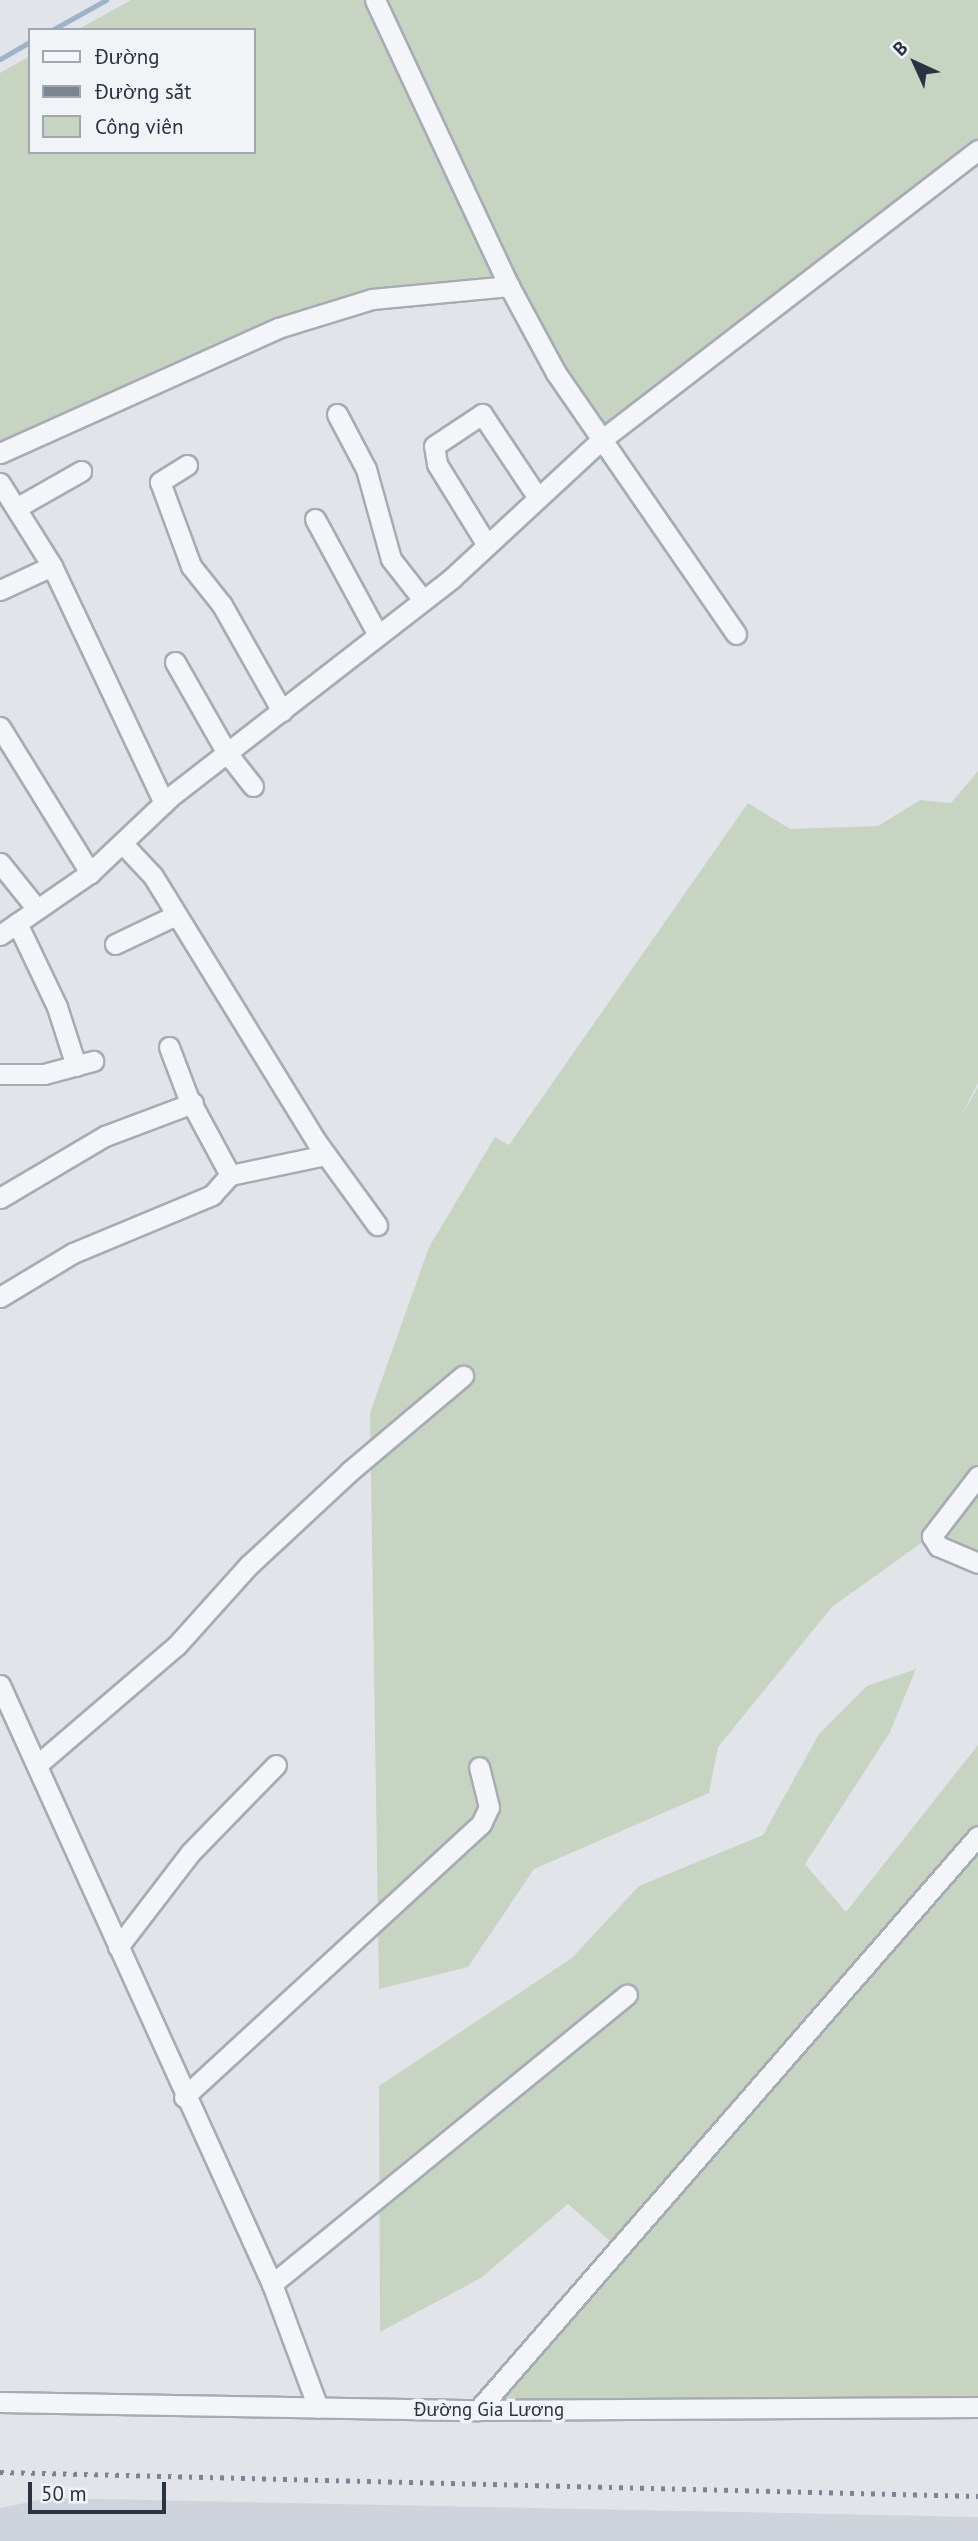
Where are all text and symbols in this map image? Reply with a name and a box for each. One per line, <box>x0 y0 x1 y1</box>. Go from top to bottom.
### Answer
legend <box>28 28 256 154</box>
north arrow <box>880 28 950 98</box>
text: B <box>888 36 913 61</box>
text: Đường <box>95 43 159 70</box>
text: Đường sắt <box>95 78 191 105</box>
text: Công viên <box>95 113 184 140</box>
street label: Đường Gia Lương <box>414 2399 564 2421</box>
scale bar <box>32 2468 170 2512</box>
text: 50 m <box>41 2480 87 2507</box>

